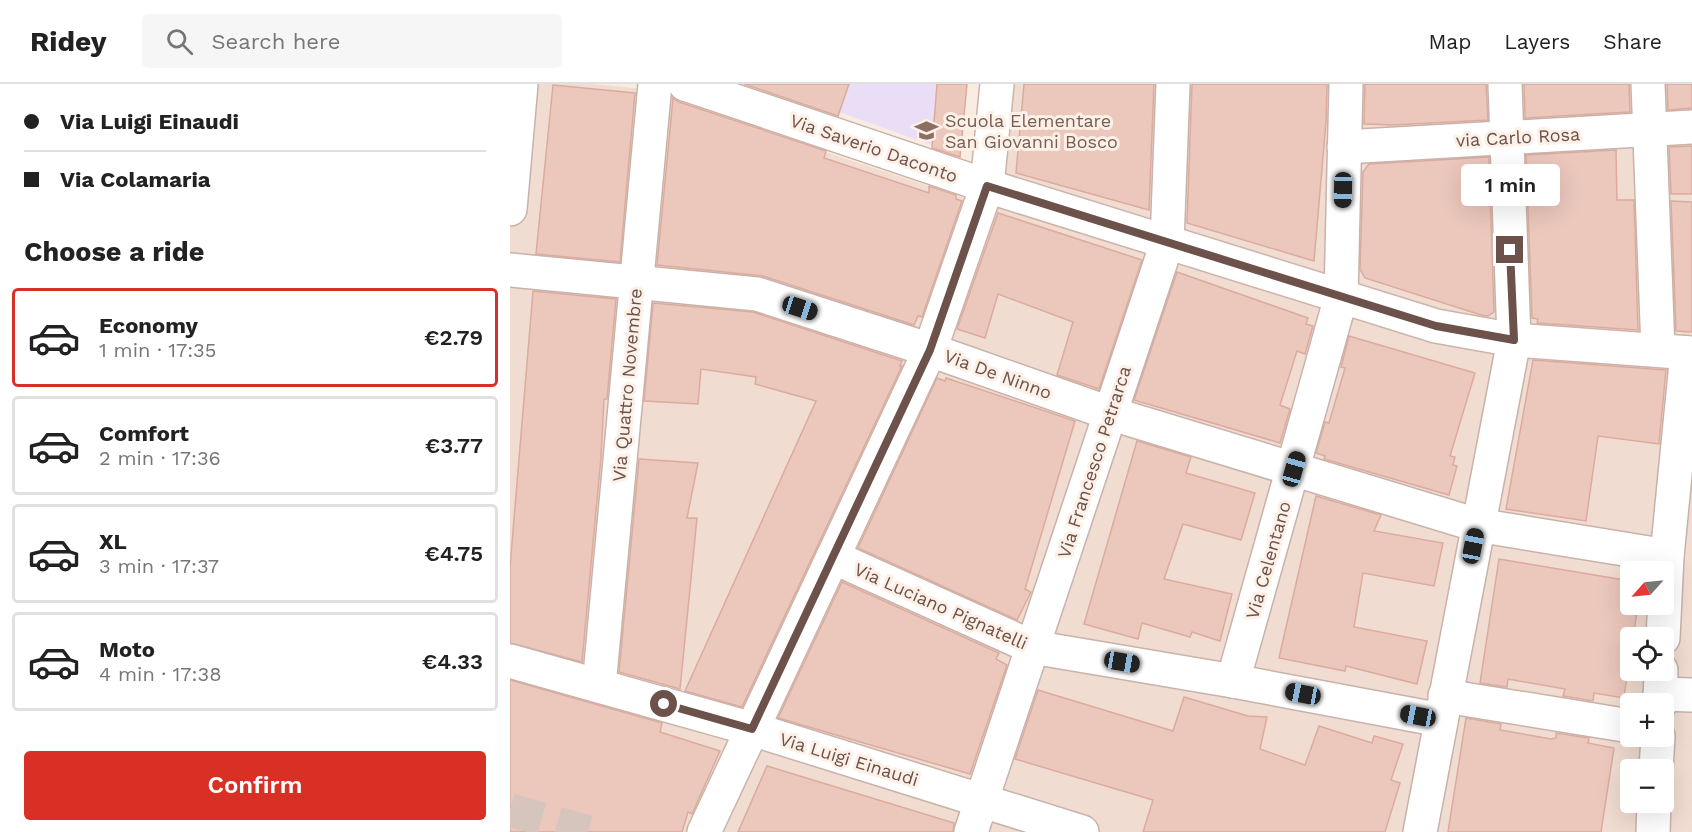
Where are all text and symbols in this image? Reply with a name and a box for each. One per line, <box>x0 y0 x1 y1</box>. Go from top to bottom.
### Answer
search box <box>142 14 562 68</box>
text: Ridey <box>30 25 106 58</box>
icon: search <box>163 25 196 58</box>
text: Search here <box>211 29 340 54</box>
text: Map <box>1428 29 1471 54</box>
text: Layers <box>1504 29 1570 54</box>
text: Share <box>1603 29 1662 54</box>
text: Via Luigi Einaudi <box>60 109 239 134</box>
street label: Via Saverio Daconto <box>787 109 961 187</box>
place label: Scuola Elementare San Giovanni Bosco <box>945 110 1118 152</box>
school or university icon: Scuola Elementare San Giovanni Bosco <box>914 117 940 143</box>
street label: via Carlo Rosa <box>1455 123 1581 151</box>
callout: 1 min <box>1460 163 1560 205</box>
text: Via Colamaria <box>60 167 211 192</box>
car <box>1334 172 1352 208</box>
text: 1 min <box>1485 173 1536 197</box>
text: Choose a ride <box>24 236 204 268</box>
route end <box>1496 236 1523 263</box>
street label: Via Quattro Novembre <box>608 287 646 483</box>
car <box>780 294 820 322</box>
icon: car <box>27 311 81 365</box>
text: Economy <box>99 313 198 338</box>
text: €2.79 <box>424 325 483 350</box>
text: 1 min · 17:35 <box>99 338 216 362</box>
street label: Via De Ninno <box>941 345 1055 403</box>
street label: Via Francesco Petrarca <box>1053 363 1135 561</box>
icon: car <box>27 419 81 473</box>
text: Comfort <box>99 421 189 446</box>
text: €3.77 <box>425 433 483 458</box>
text: 2 min · 17:36 <box>99 446 221 470</box>
car <box>1280 449 1308 489</box>
street label: Via Celentano <box>1241 499 1295 621</box>
icon: car <box>27 527 81 581</box>
car <box>1461 527 1485 565</box>
text: XL <box>99 529 127 554</box>
text: €4.75 <box>424 541 483 566</box>
text: 3 min · 17:37 <box>99 554 219 578</box>
street label: Via Luciano Pignatelli <box>851 558 1031 654</box>
north arrow <box>1620 561 1674 615</box>
map controls <box>1620 561 1674 813</box>
button: locate <box>1620 627 1674 681</box>
icon: car <box>27 635 81 689</box>
text: Moto <box>99 637 155 662</box>
text: €4.33 <box>422 649 483 674</box>
car <box>1103 650 1141 674</box>
text: 4 min · 17:38 <box>99 662 221 686</box>
car <box>1284 682 1322 706</box>
route start <box>650 690 677 717</box>
button: + <box>1620 693 1674 747</box>
car <box>1399 704 1437 728</box>
street label: Via Luigi Einaudi <box>777 728 921 790</box>
button: Confirm <box>24 751 486 820</box>
button: − <box>1620 759 1674 813</box>

